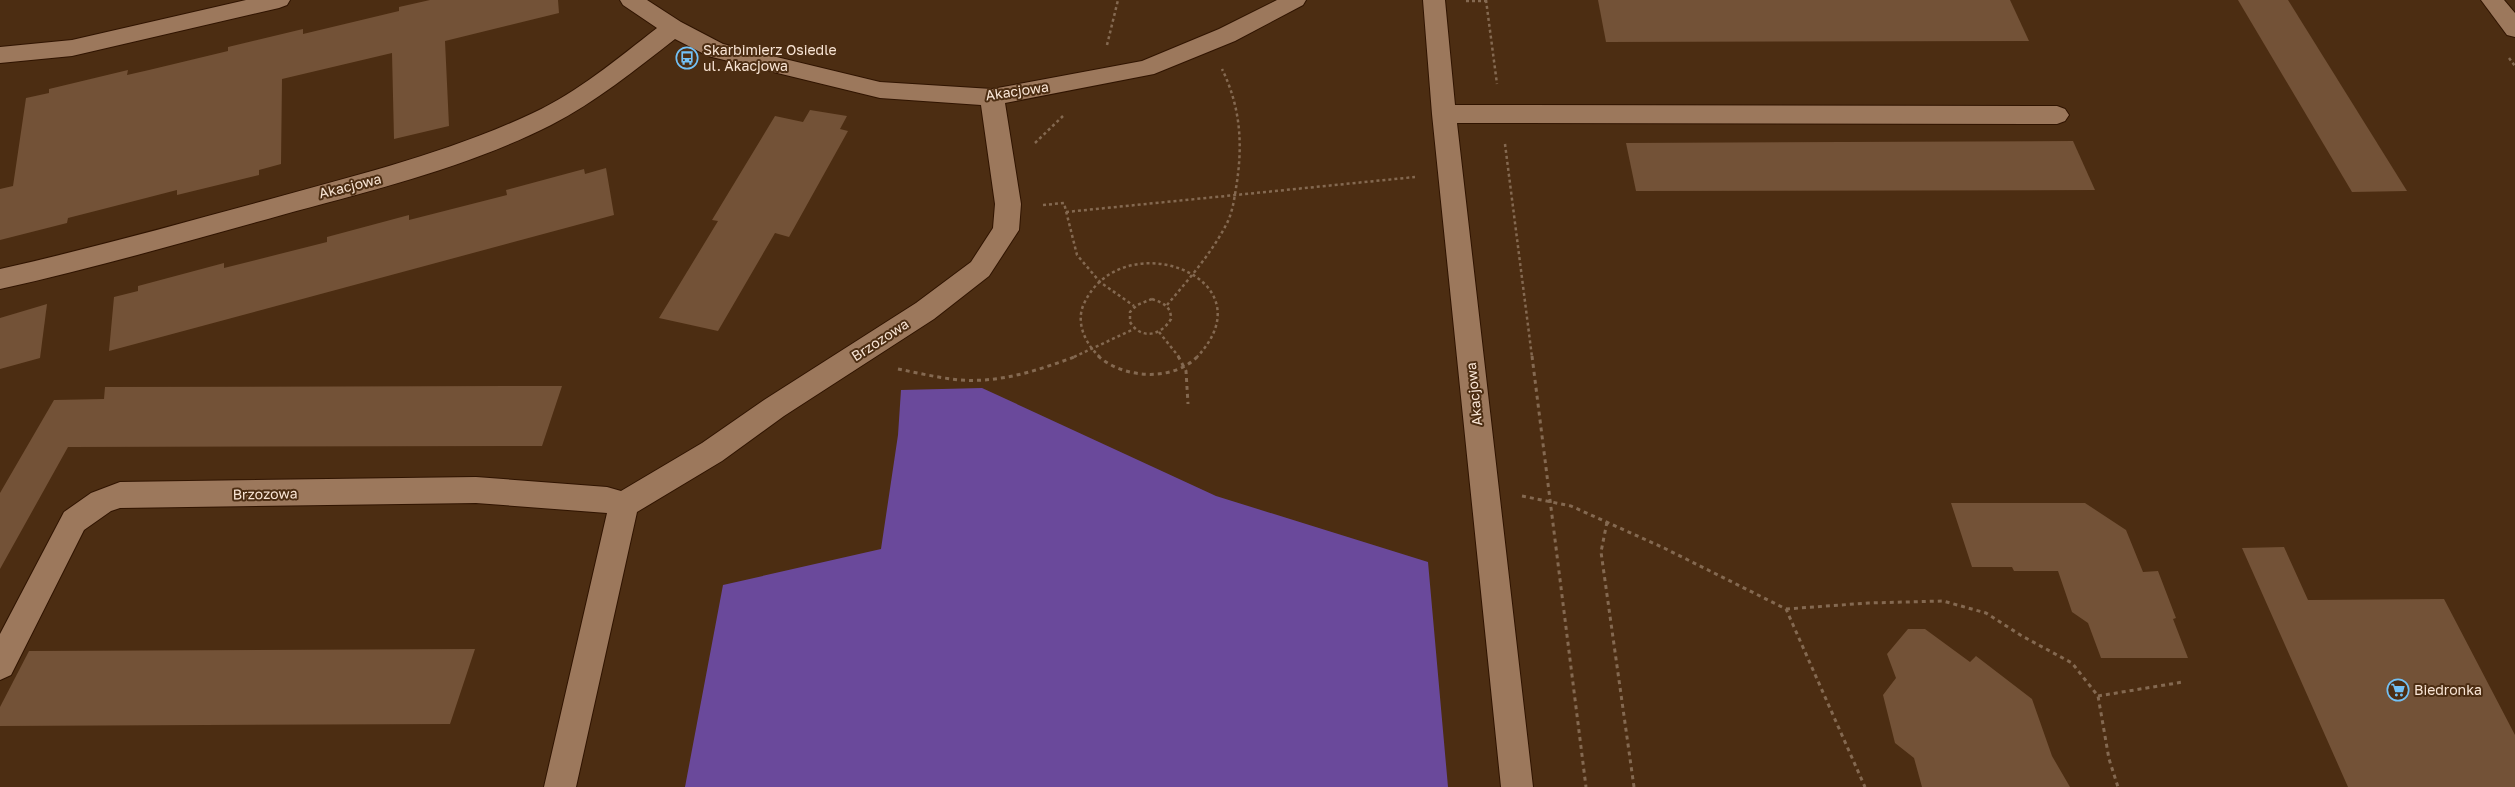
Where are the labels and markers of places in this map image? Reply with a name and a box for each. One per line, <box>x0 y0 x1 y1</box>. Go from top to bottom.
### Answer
place label: Skarbimierz Osiedle ul. Akacjowa <box>703 41 837 74</box>
bus stop icon: Skarbimierz Osiedle ul. Akacjowa <box>675 46 699 70</box>
supermarket icon: Biedronka <box>2386 678 2410 702</box>
place label: Biedronka <box>2414 681 2482 698</box>

